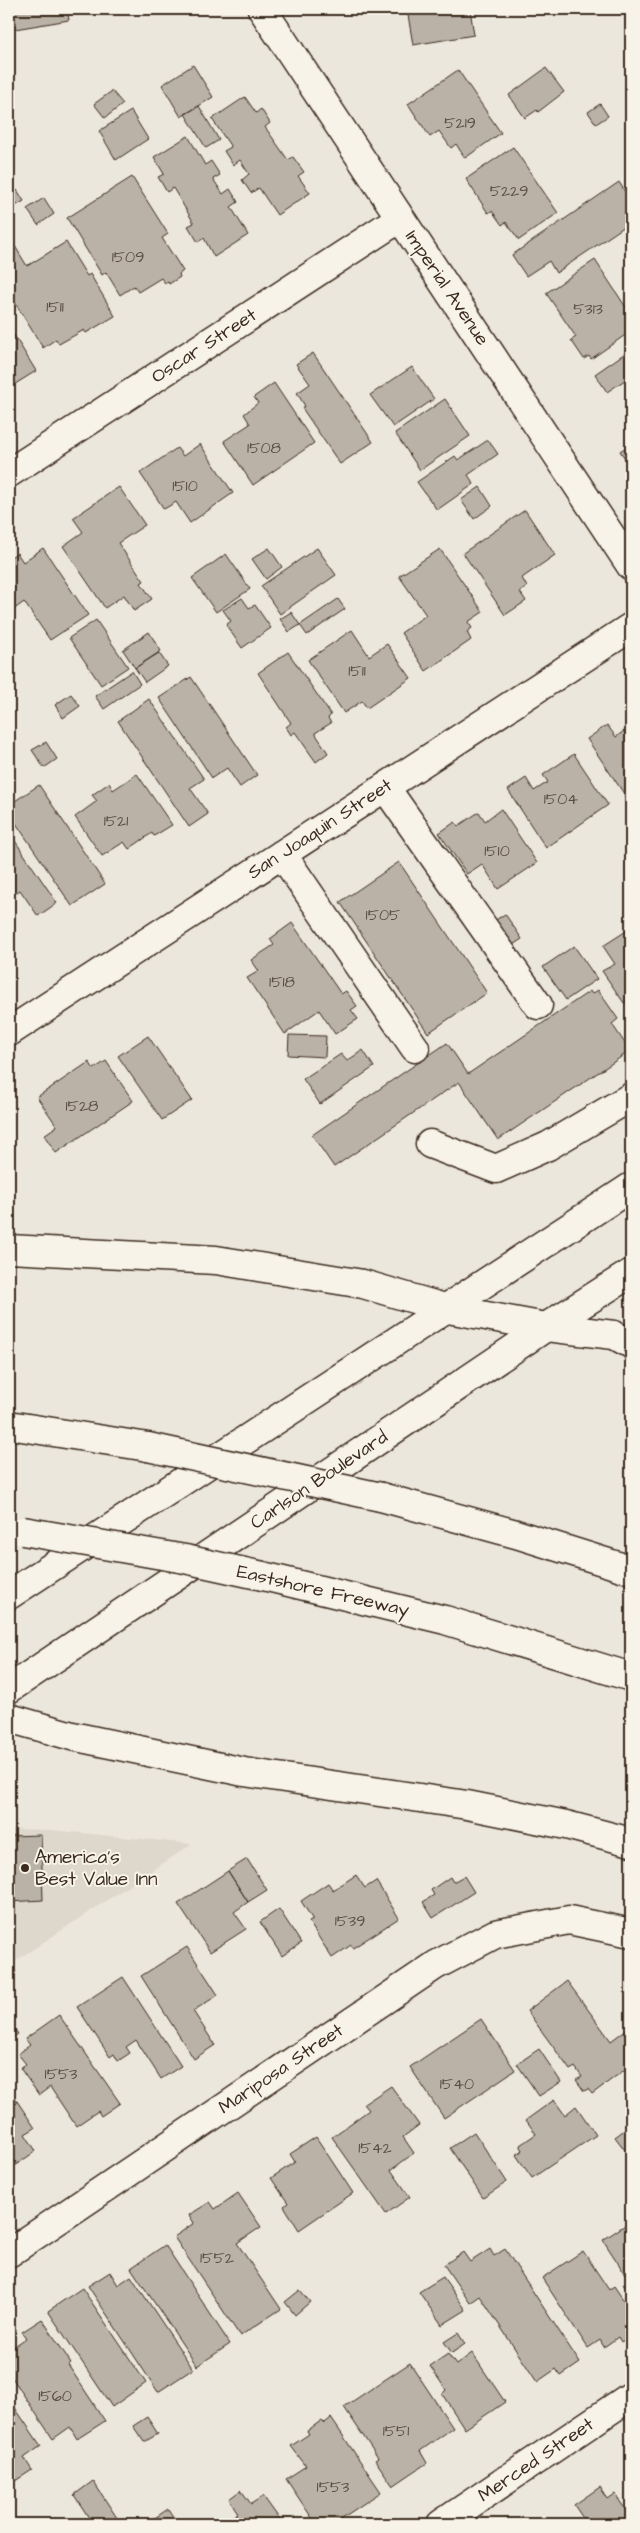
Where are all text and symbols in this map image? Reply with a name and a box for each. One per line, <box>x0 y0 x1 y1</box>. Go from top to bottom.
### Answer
house number: 5219 <box>444 112 476 134</box>
house number: 5229 <box>490 180 528 202</box>
street label: Imperial Avenue <box>398 225 496 351</box>
house number: 1509 <box>112 246 144 268</box>
house number: 1511 <box>46 296 64 318</box>
house number: 5313 <box>573 298 603 320</box>
street label: Oscar Street <box>146 302 262 390</box>
house number: 1508 <box>247 437 281 459</box>
house number: 1510 <box>172 475 198 497</box>
house number: 1511 <box>348 660 366 682</box>
street label: San Joaquin Street <box>242 772 398 886</box>
house number: 1504 <box>544 788 578 810</box>
house number: 1521 <box>104 810 128 832</box>
house number: 1510 <box>484 840 510 862</box>
house number: 1505 <box>366 904 401 926</box>
house number: 1518 <box>269 971 295 993</box>
house number: 1528 <box>66 1095 98 1117</box>
street label: Carlson Boulevard <box>245 1424 393 1536</box>
street label: Eastshore Freeway <box>234 1558 412 1625</box>
place label: America's Best Value Inn <box>35 1844 158 1893</box>
marker: America's Best Value Inn <box>19 1862 31 1874</box>
house number: 1539 <box>335 1910 365 1932</box>
street label: Mariposa Street <box>213 2017 349 2121</box>
house number: 1553 <box>45 2063 77 2085</box>
house number: 1540 <box>440 2073 474 2095</box>
house number: 1542 <box>358 2137 392 2159</box>
house number: 1552 <box>200 2247 234 2269</box>
house number: 1560 <box>38 2385 72 2407</box>
street label: Merced Street <box>473 2411 600 2509</box>
house number: 1551 <box>383 2420 409 2442</box>
house number: 1553 <box>317 2476 349 2498</box>

